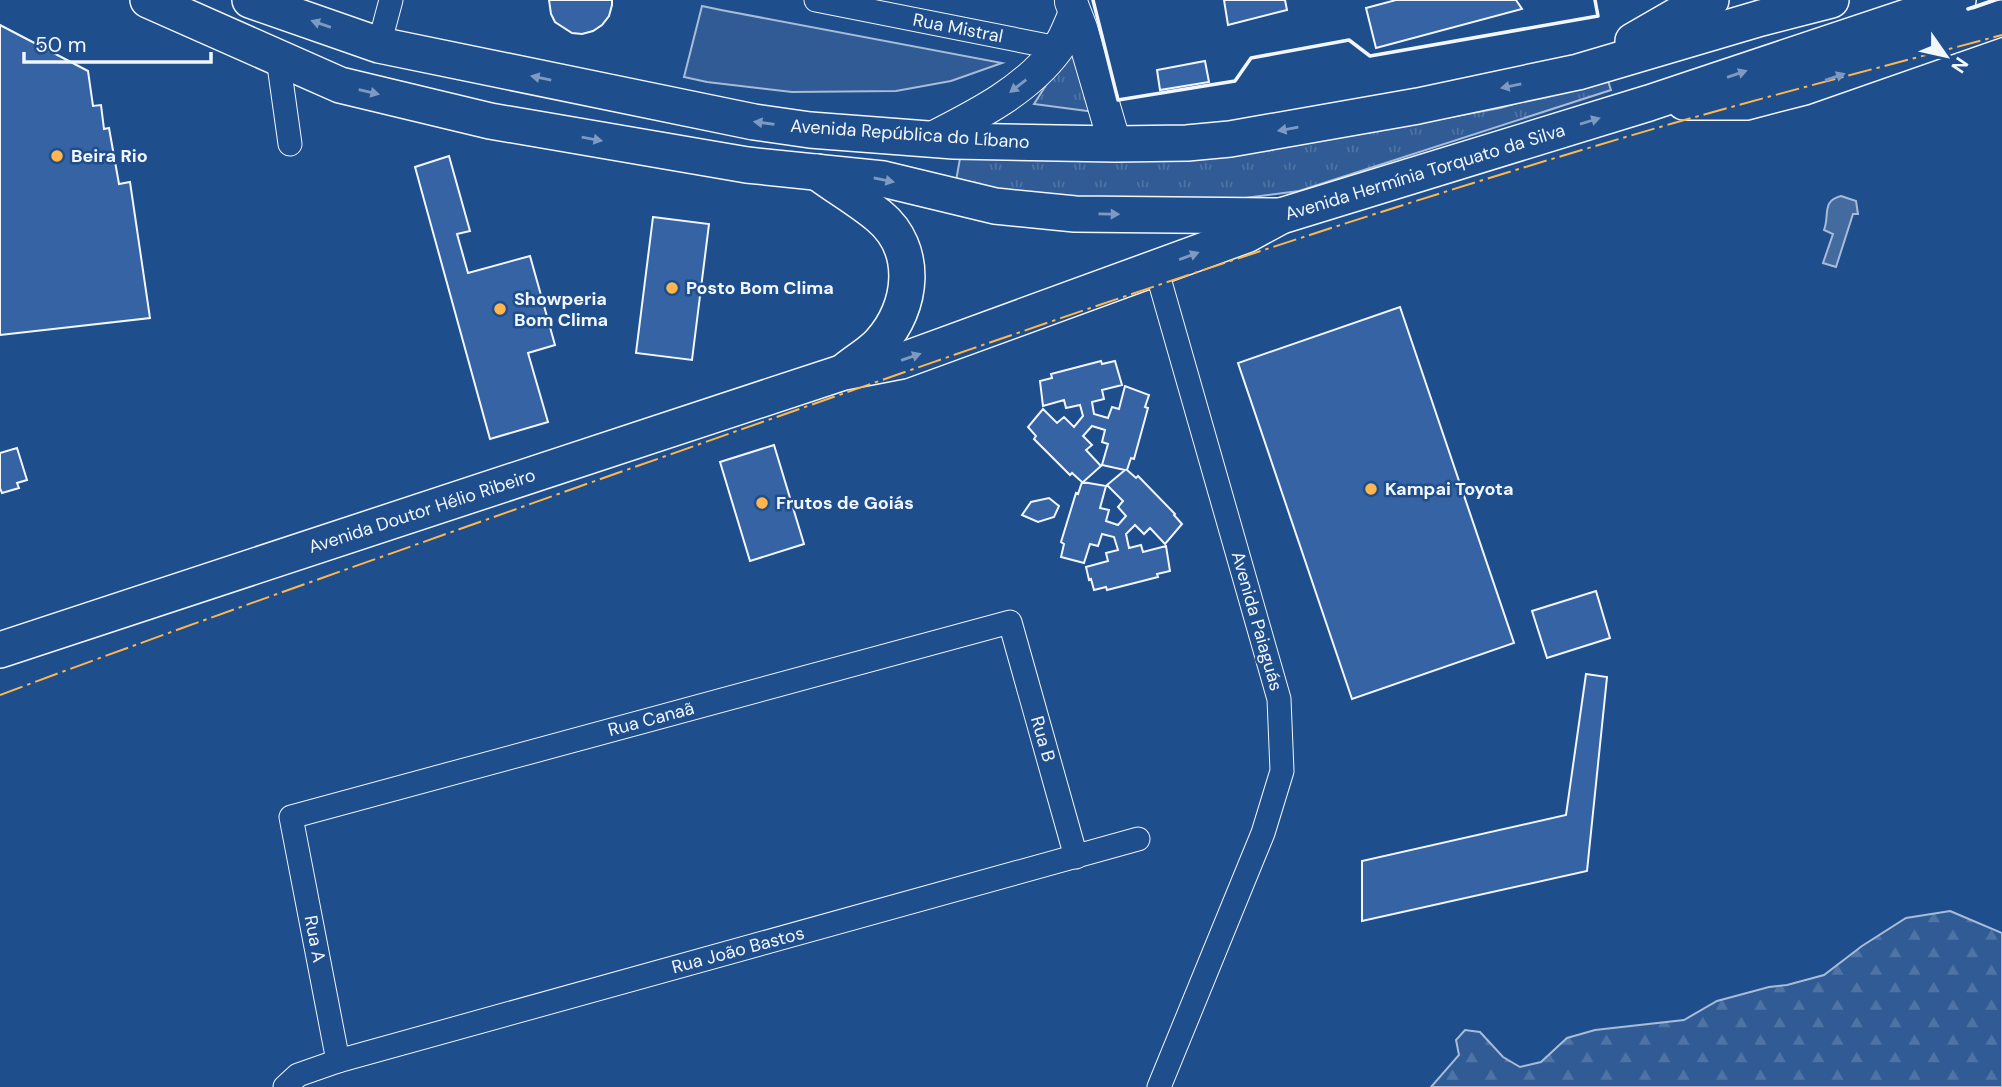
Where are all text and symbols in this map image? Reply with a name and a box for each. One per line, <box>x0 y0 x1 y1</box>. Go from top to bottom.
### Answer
street label: Rua Mistral <box>911 8 1005 48</box>
one-way arrow <box>310 18 331 29</box>
scale bar <box>24 21 212 65</box>
north arrow <box>1911 21 1981 91</box>
text: 50 m <box>35 31 86 59</box>
text: N <box>1945 52 1974 78</box>
one-way arrow <box>1727 68 1748 79</box>
one-way arrow <box>1824 71 1845 82</box>
one-way arrow <box>530 73 552 84</box>
one-way arrow <box>1009 79 1027 93</box>
one-way arrow <box>1500 81 1522 92</box>
one-way arrow <box>358 87 380 98</box>
street label: Avenida República do Líbano <box>790 114 1030 154</box>
one-way arrow <box>1580 115 1601 126</box>
one-way arrow <box>753 118 775 129</box>
street label: Avenida Hermínia Torquato da Silva <box>1282 118 1568 226</box>
one-way arrow <box>1277 124 1299 135</box>
one-way arrow <box>581 134 603 145</box>
place label: Beira Rio <box>71 144 148 168</box>
marker: Beira Rio <box>49 148 65 164</box>
one-way arrow <box>874 174 896 185</box>
one-way arrow <box>1098 209 1120 220</box>
one-way arrow <box>1179 250 1200 261</box>
place label: Posto Bom Clima <box>686 276 834 300</box>
marker: Posto Bom Clima <box>664 280 680 296</box>
place label: Showperia Bom Clima <box>514 287 608 332</box>
marker: Showperia Bom Clima <box>492 301 508 317</box>
one-way arrow <box>900 351 921 362</box>
street label: Avenida Doutor Hélio Ribeiro <box>305 463 539 559</box>
place label: Kampai Toyota <box>1385 477 1513 501</box>
marker: Kampai Toyota <box>1363 481 1379 497</box>
place label: Frutos de Goiás <box>776 491 914 515</box>
marker: Frutos de Goiás <box>754 495 770 511</box>
street label: Avenida Paiaguás <box>1226 549 1288 693</box>
street label: Rua Canaã <box>605 696 697 742</box>
street label: Rua B <box>1025 713 1061 765</box>
street label: Rua A <box>299 913 331 965</box>
street label: Rua João Bastos <box>669 921 807 979</box>

